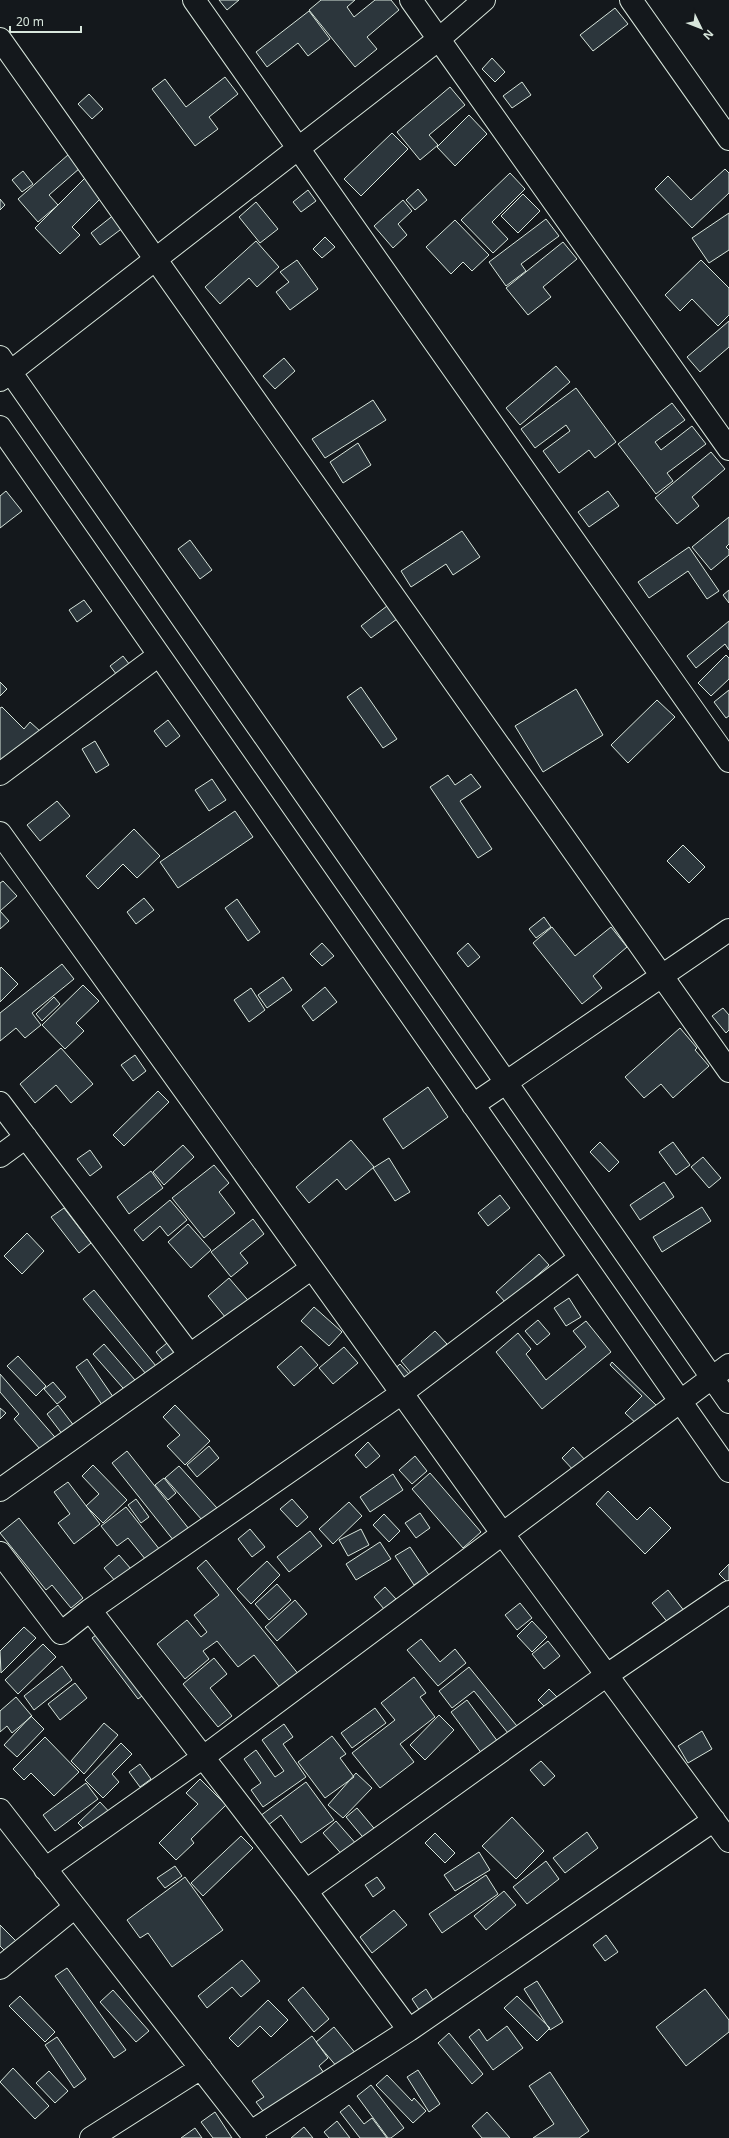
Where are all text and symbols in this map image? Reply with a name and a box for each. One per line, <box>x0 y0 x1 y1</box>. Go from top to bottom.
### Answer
scale bar <box>10 8 81 34</box>
north arrow <box>681 8 721 48</box>
text: 20 m <box>16 13 44 30</box>
text: N <box>700 27 717 44</box>

